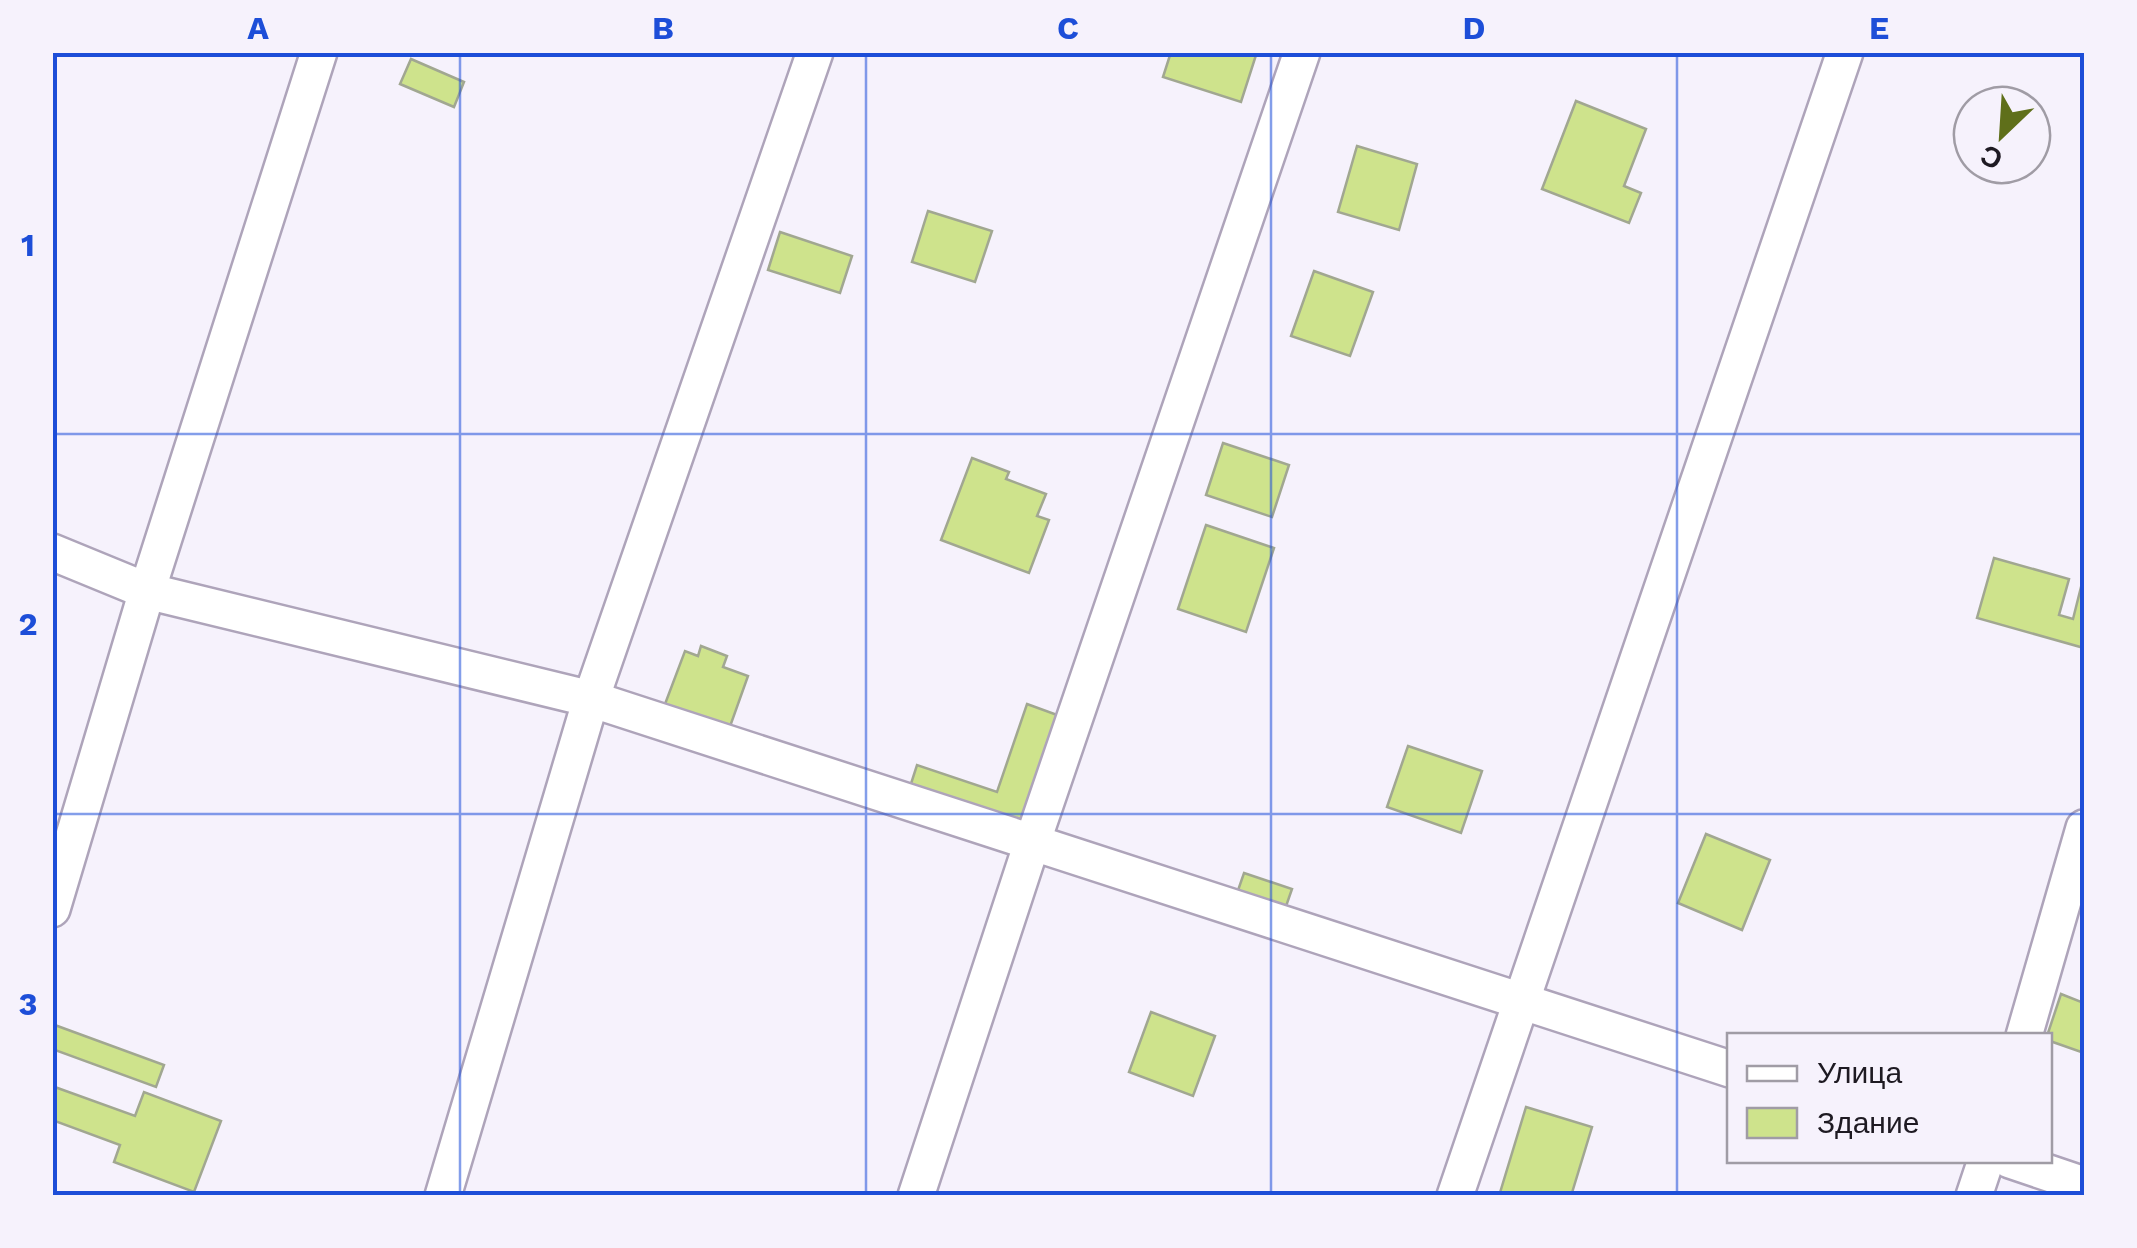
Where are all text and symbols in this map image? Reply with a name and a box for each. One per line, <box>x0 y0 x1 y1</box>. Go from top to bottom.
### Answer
text: A <box>247 9 269 47</box>
text: B <box>652 9 674 47</box>
text: C <box>1057 9 1079 47</box>
text: D <box>1463 9 1485 47</box>
text: E <box>1869 9 1889 47</box>
north arrow <box>1952 85 2052 185</box>
text: С <box>1976 138 2008 176</box>
text: 1 <box>21 226 35 264</box>
text: 2 <box>18 605 38 643</box>
text: 3 <box>19 985 37 1023</box>
legend <box>1727 1033 2052 1163</box>
text: Улица <box>1817 1055 1902 1090</box>
text: Здание <box>1817 1105 1919 1140</box>

